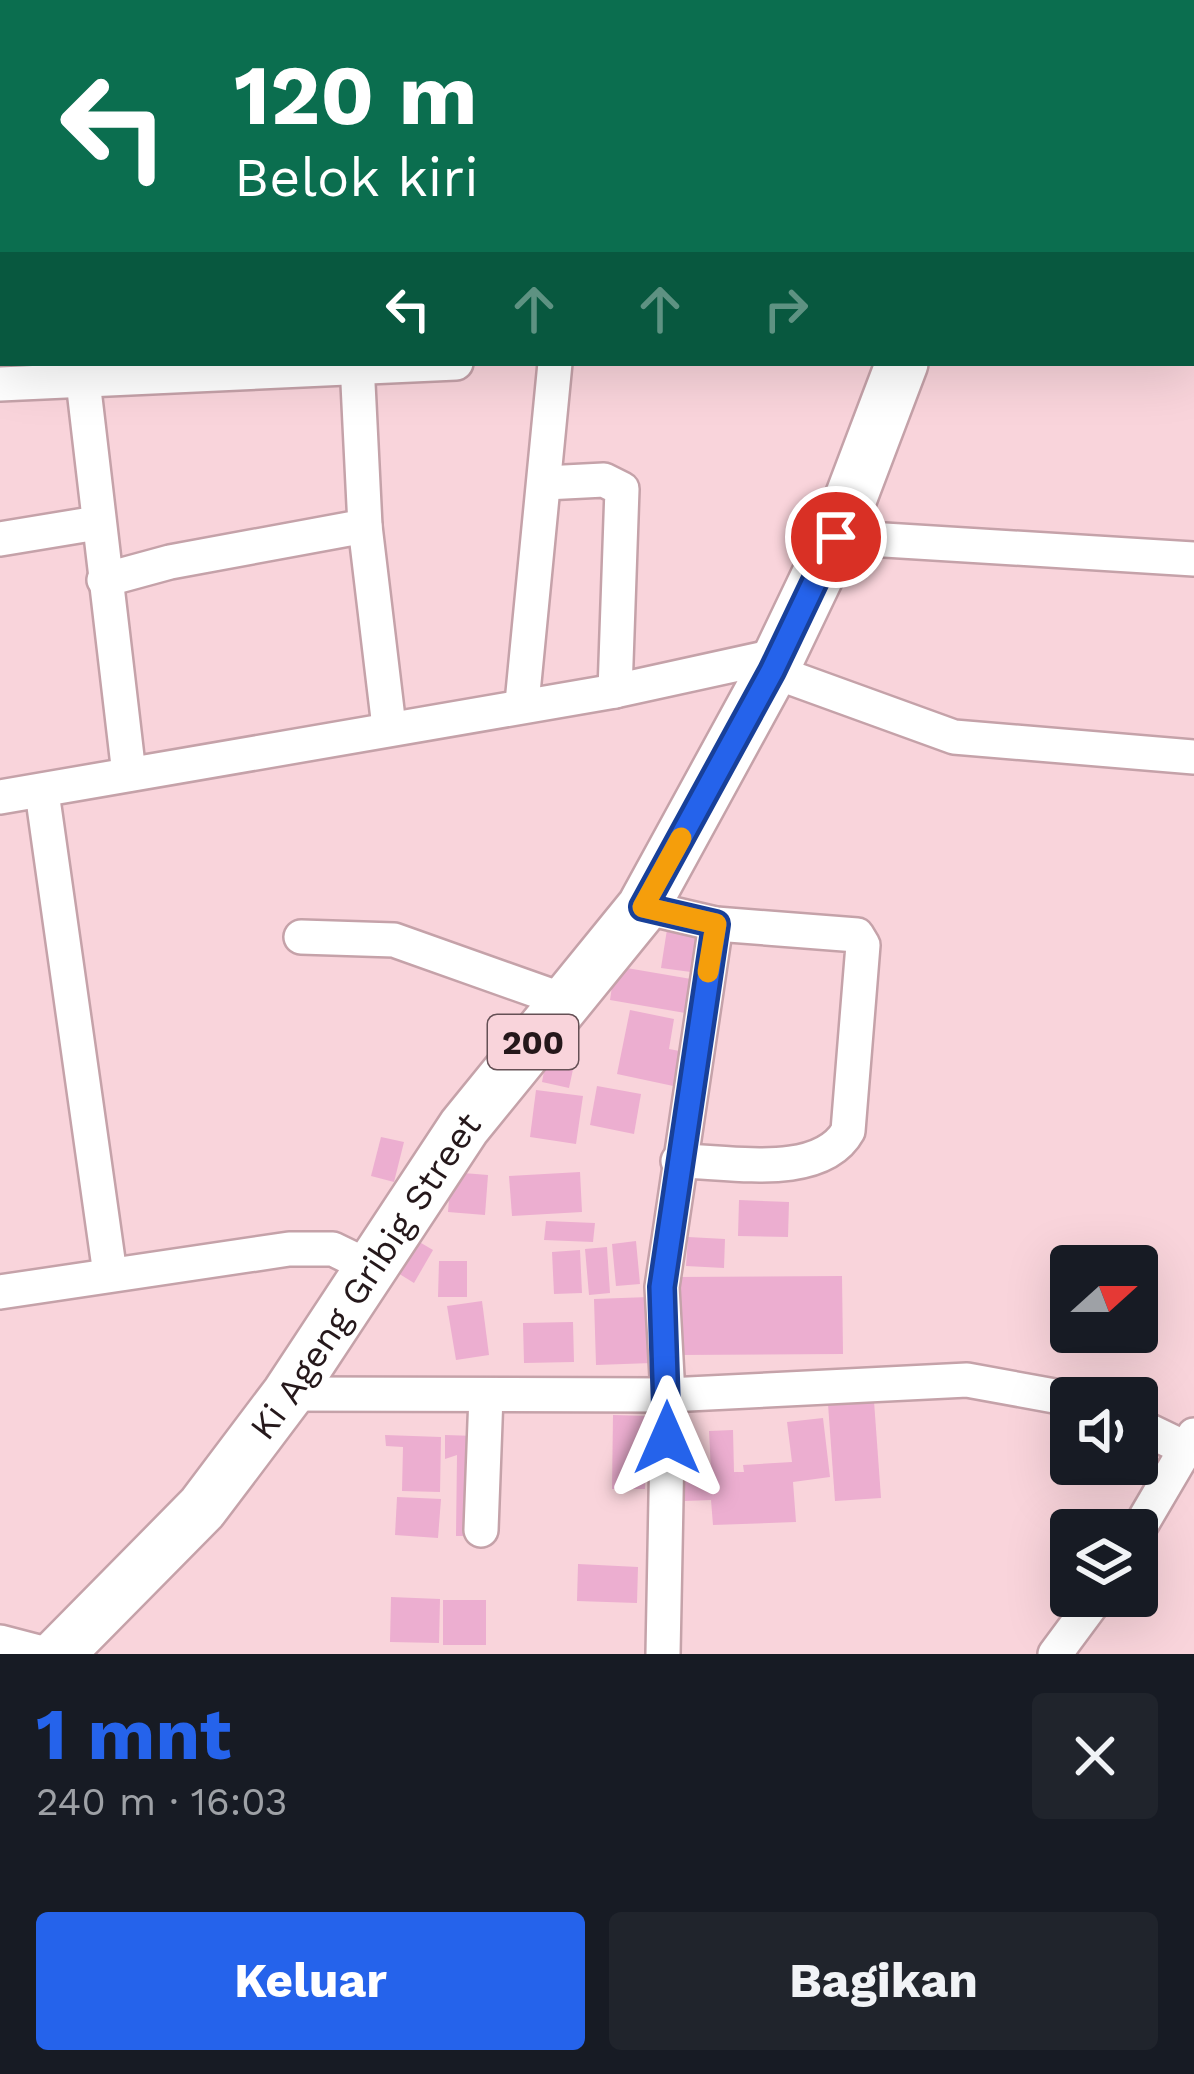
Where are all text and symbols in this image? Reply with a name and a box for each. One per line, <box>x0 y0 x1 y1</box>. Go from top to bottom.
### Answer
text: 120 m <box>234 46 477 144</box>
icon: left <box>36 48 192 204</box>
text: Belok kiri <box>234 146 479 209</box>
icon: left <box>375 276 441 342</box>
icon: ahead <box>501 276 567 342</box>
icon: ahead <box>627 276 693 342</box>
icon: right <box>753 276 819 342</box>
pin <box>785 486 887 588</box>
icon: arrive <box>803 504 869 570</box>
road number: 200 <box>488 1015 578 1069</box>
street label: Ki Ageng Gribig Street <box>241 1104 489 1448</box>
north arrow <box>1050 1245 1158 1353</box>
map controls <box>1050 1245 1158 1617</box>
position arrow <box>604 1375 730 1501</box>
button: sound <box>1050 1377 1158 1485</box>
button: layers <box>1050 1509 1158 1617</box>
text: 1 mnt <box>36 1692 231 1776</box>
button: close <box>1032 1693 1158 1819</box>
text: 240 m · 16:03 <box>36 1779 287 1824</box>
button: Keluar <box>36 1912 585 2050</box>
button: Bagikan <box>609 1912 1158 2050</box>

